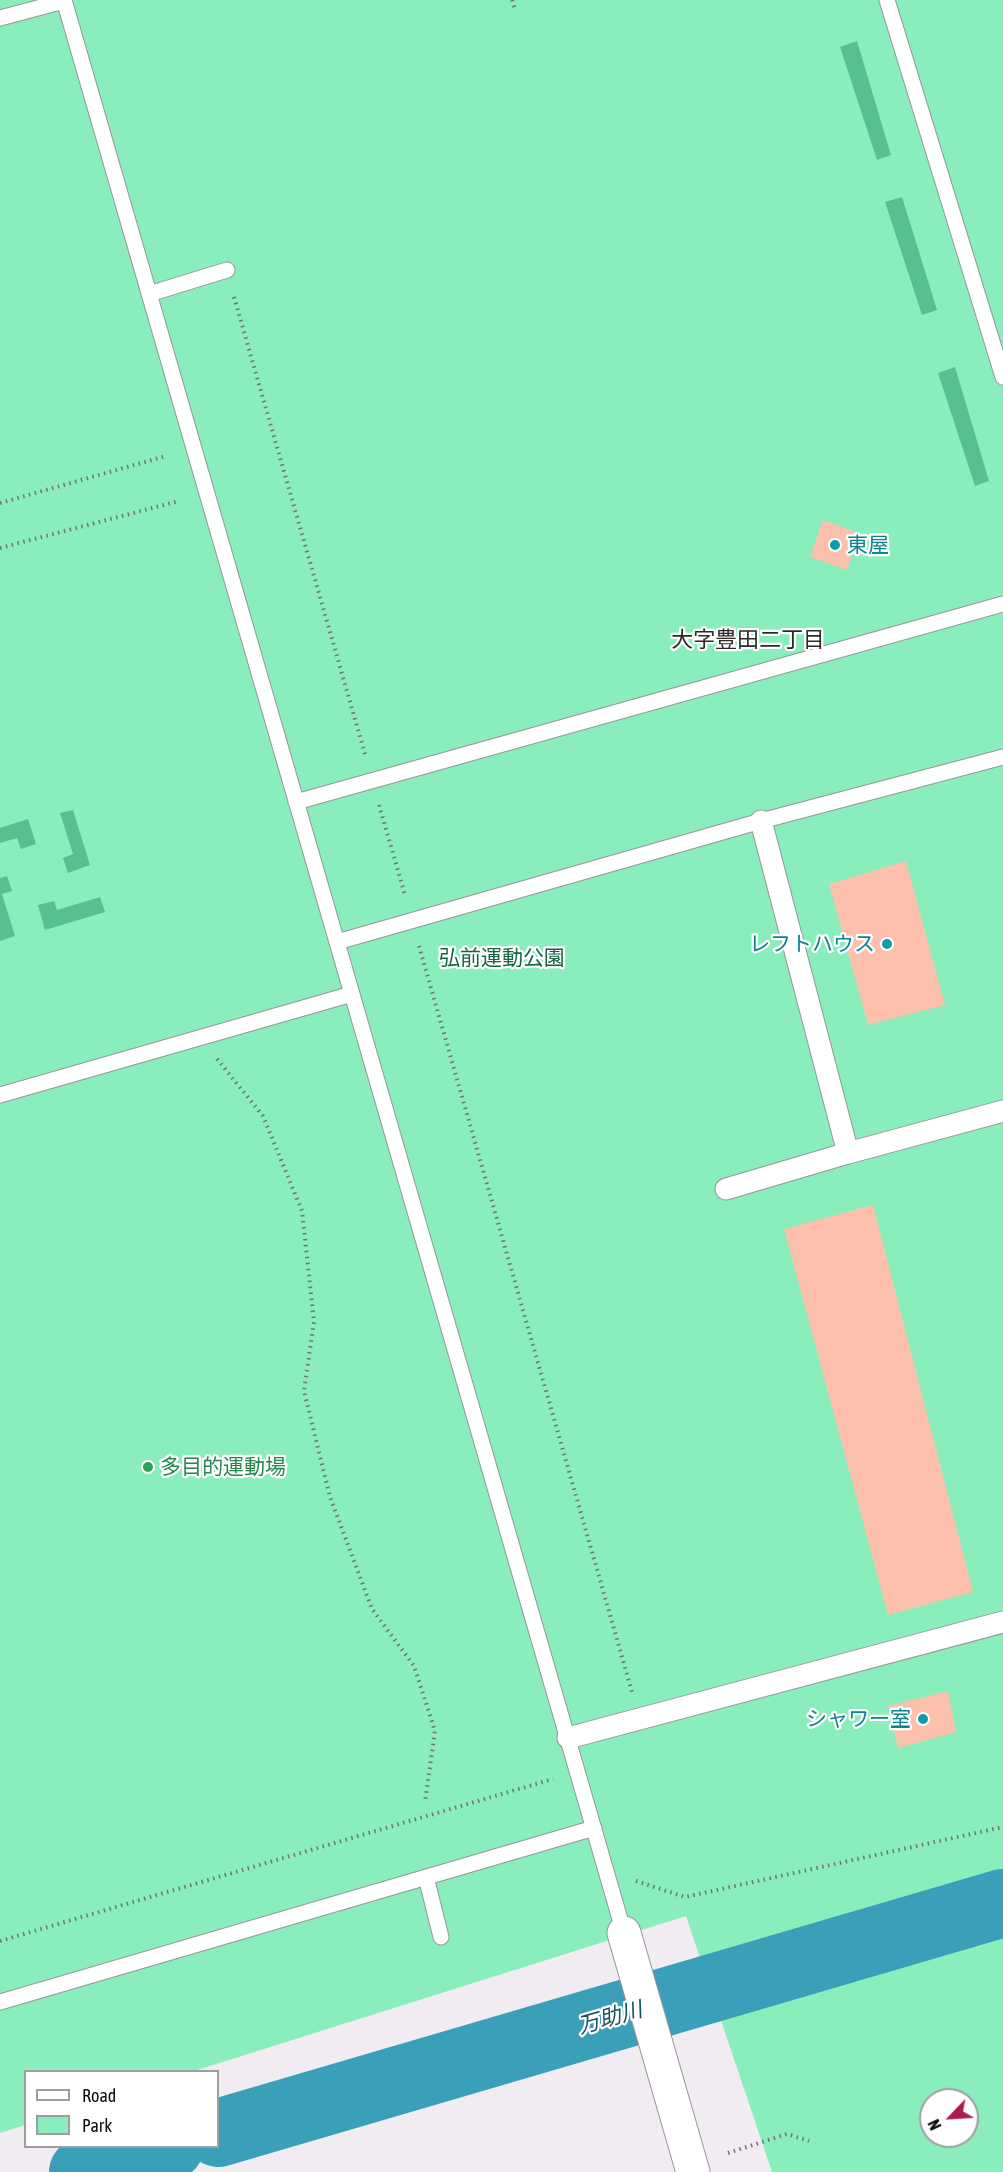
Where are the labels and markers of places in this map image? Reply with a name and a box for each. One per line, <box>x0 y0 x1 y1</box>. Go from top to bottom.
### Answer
place label: 東屋 <box>847 532 889 558</box>
marker: 東屋 <box>828 538 842 552</box>
place label: レフトハウス <box>749 931 875 957</box>
marker: レフトハウス <box>880 937 894 951</box>
place label: 多目的運動場 <box>160 1454 286 1480</box>
marker: 多目的運動場 <box>141 1460 155 1474</box>
place label: シャワー室 <box>806 1706 911 1732</box>
marker: シャワー室 <box>916 1712 930 1726</box>

